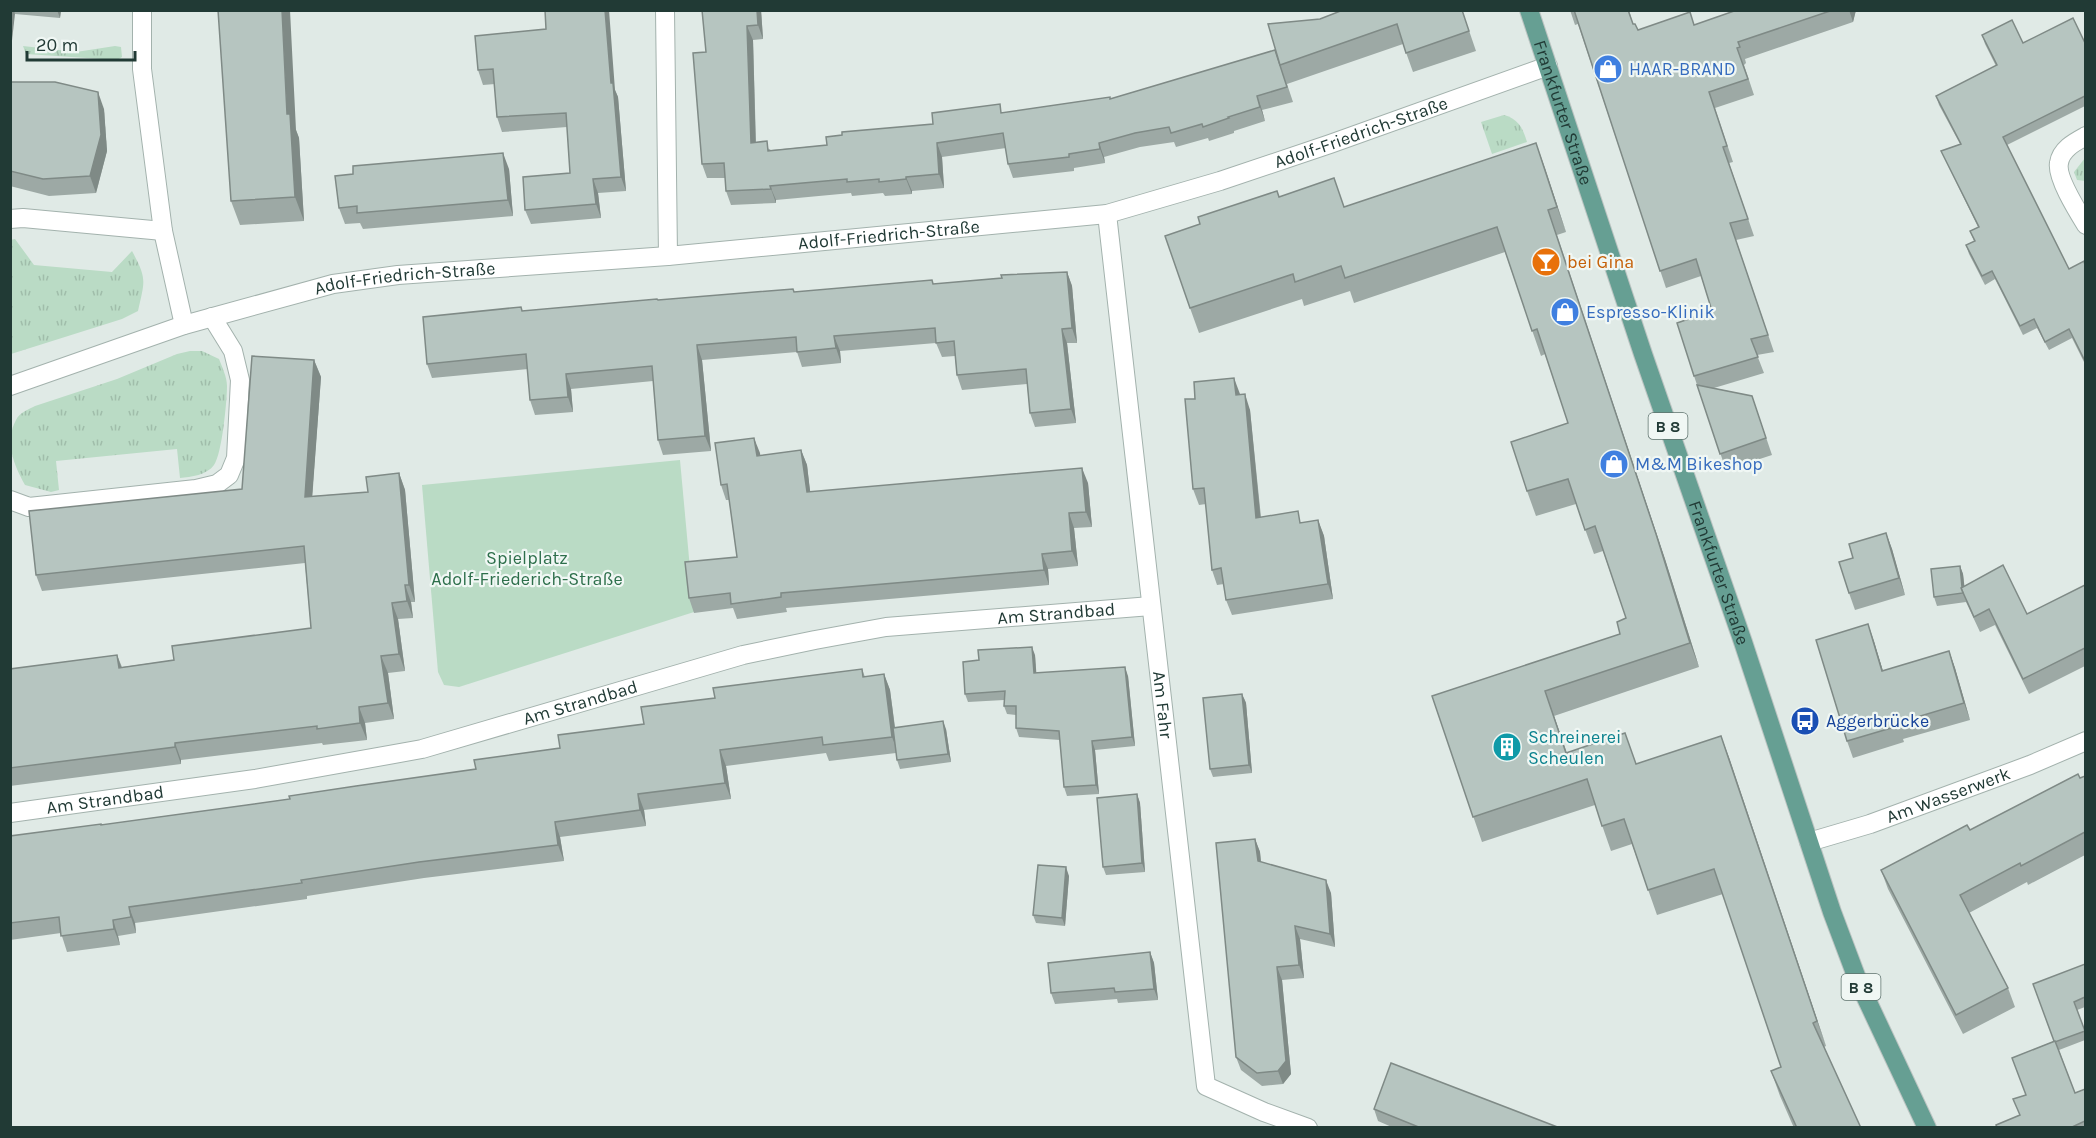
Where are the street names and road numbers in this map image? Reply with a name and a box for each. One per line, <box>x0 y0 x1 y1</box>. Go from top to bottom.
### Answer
street label: Frankfurter Straße <box>1529 37 1597 188</box>
street label: Adolf-Friedrich-Straße <box>1271 92 1451 173</box>
street label: Adolf-Friedrich-Straße <box>797 215 981 255</box>
street label: Adolf-Friedrich-Straße <box>312 257 496 300</box>
road number: B 8 <box>1648 413 1688 439</box>
street label: Frankfurter Straße <box>1684 498 1754 648</box>
street label: Am Strandbad <box>996 598 1116 629</box>
street label: Am Fahr <box>1148 670 1178 740</box>
street label: Am Strandbad <box>520 675 640 730</box>
street label: Am Wasserwerk <box>1883 762 2013 828</box>
street label: Am Strandbad <box>45 781 165 819</box>
road number: B 8 <box>1842 974 1880 1000</box>

